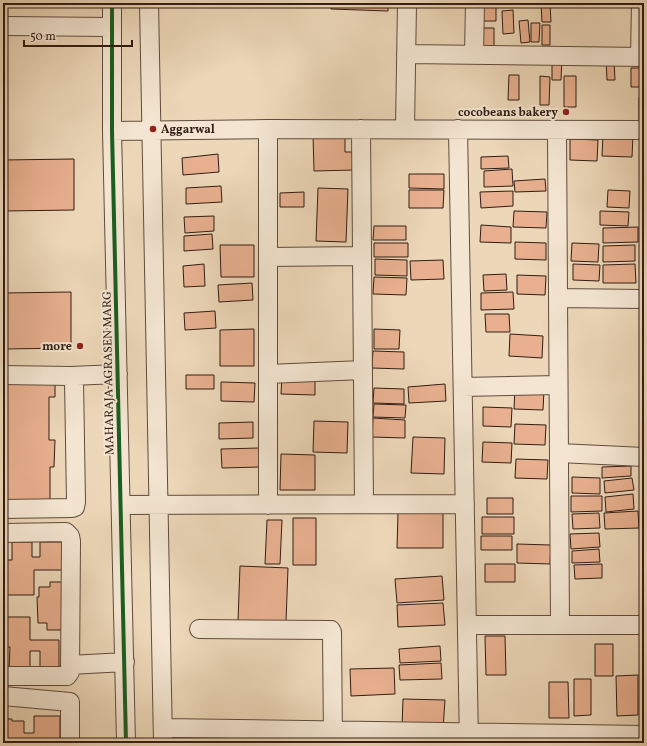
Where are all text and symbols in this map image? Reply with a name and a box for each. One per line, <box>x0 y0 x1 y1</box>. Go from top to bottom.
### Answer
scale bar <box>24 22 132 48</box>
text: 50 m <box>30 29 56 45</box>
place label: cocobeans bakery <box>458 105 558 121</box>
marker: cocobeans bakery <box>561 107 571 117</box>
place label: Aggarwal <box>161 122 215 138</box>
marker: Aggarwal <box>148 124 158 134</box>
street label: MAHARAJA AGRASEN MARG <box>100 291 118 455</box>
place label: more <box>42 339 72 355</box>
marker: more <box>75 341 85 351</box>

